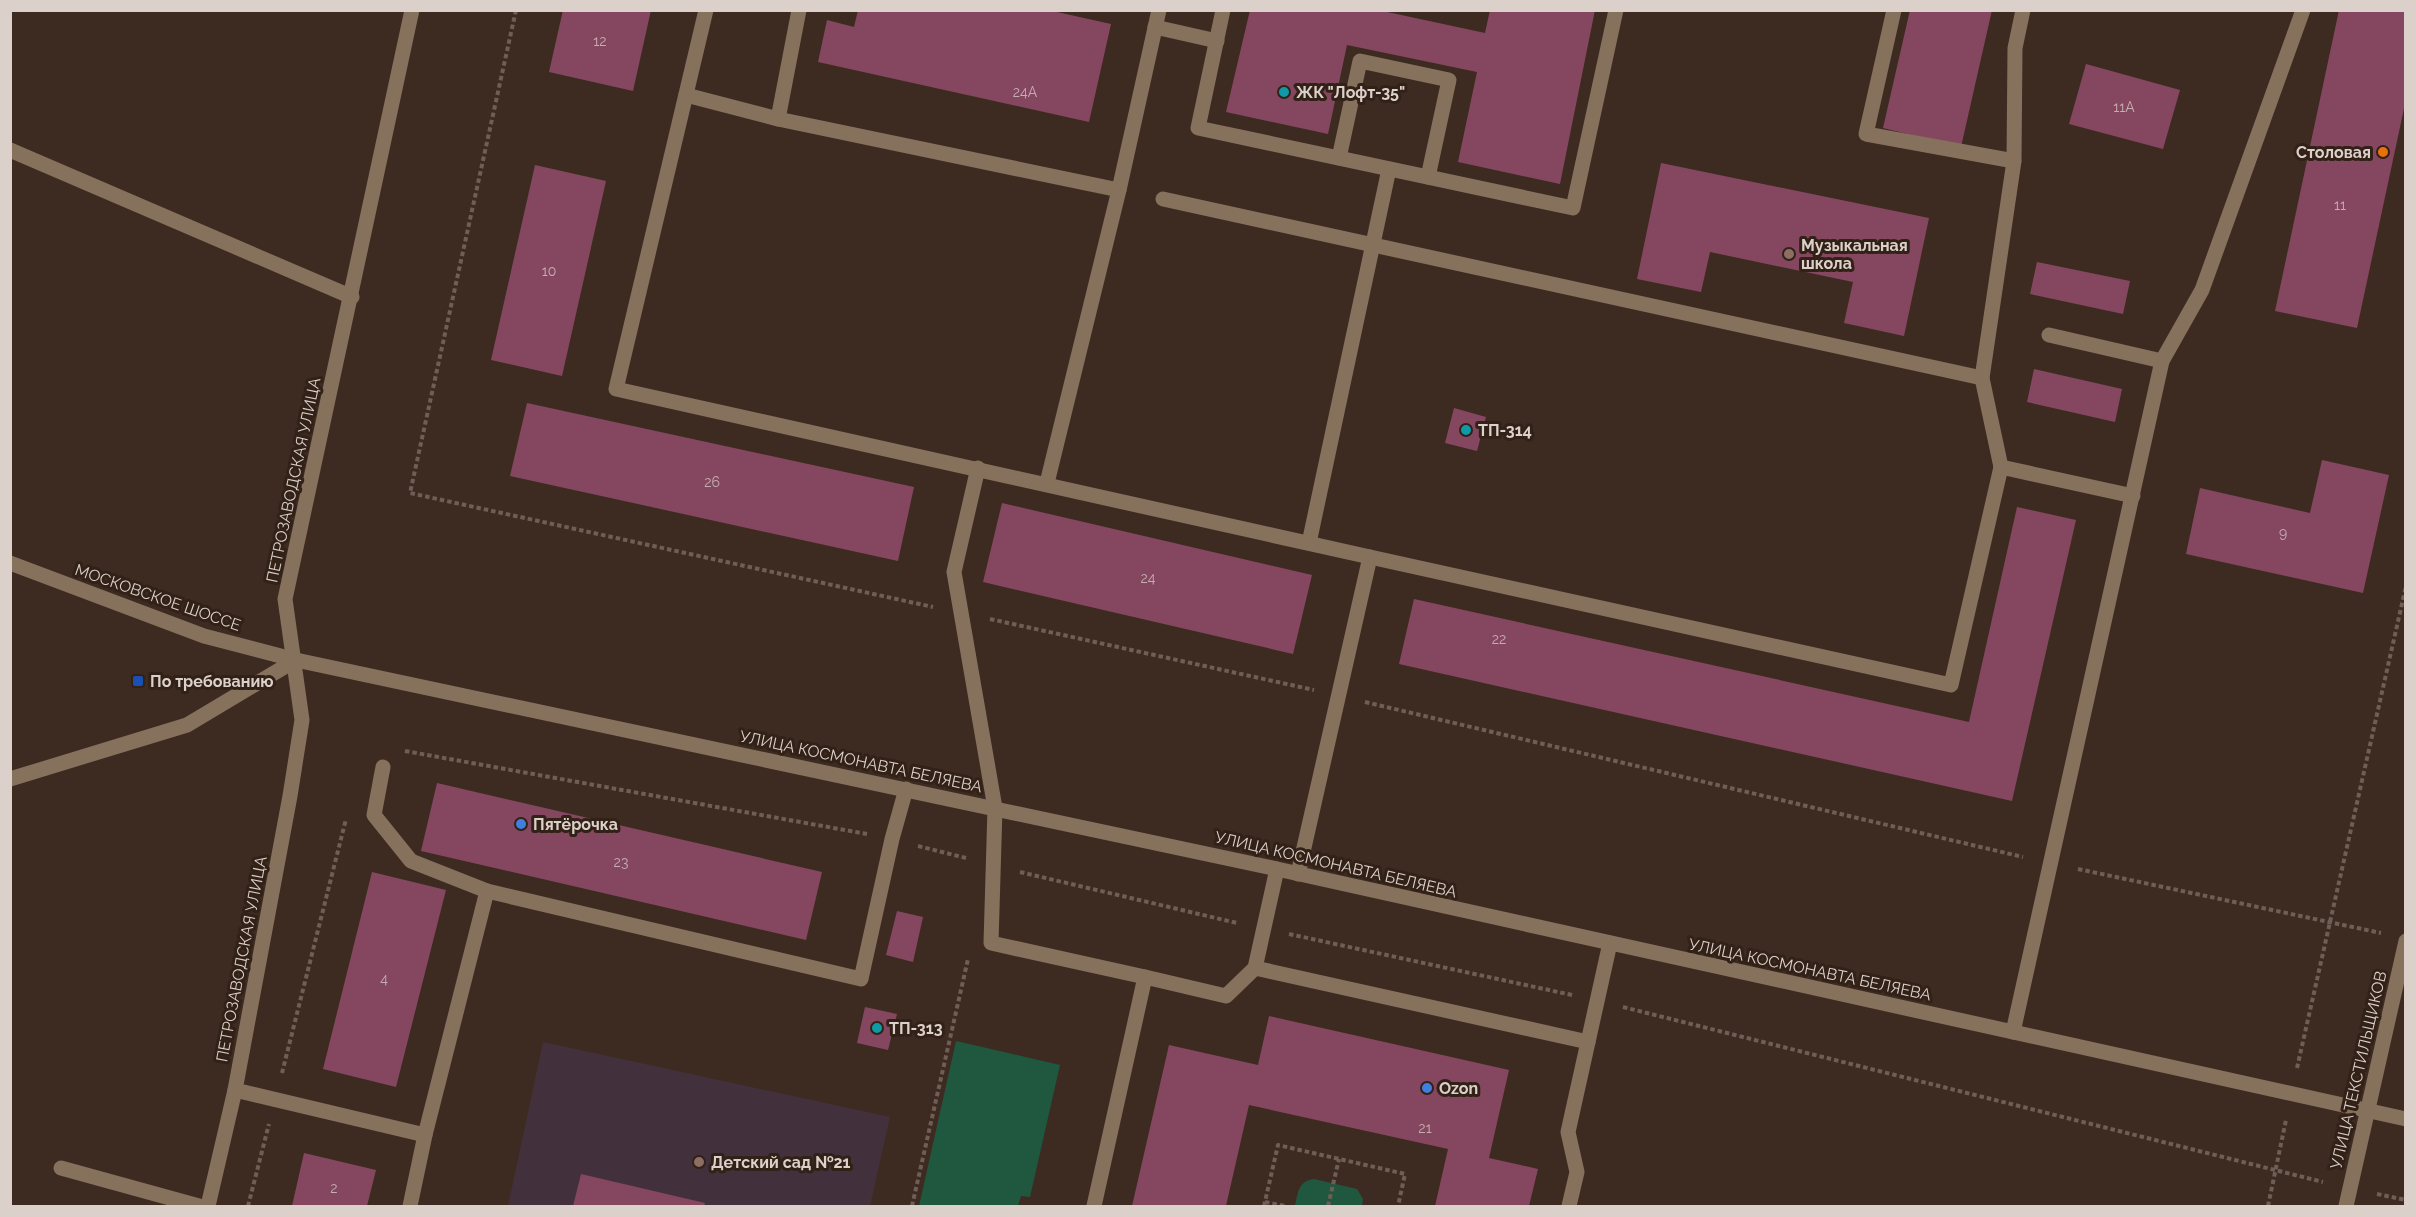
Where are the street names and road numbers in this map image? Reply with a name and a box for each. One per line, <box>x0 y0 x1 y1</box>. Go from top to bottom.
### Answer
street label: ПЕТРОЗАВОДСКАЯ УЛИЦА <box>262 376 325 584</box>
street label: МОСКОВСКОЕ ШОССЕ <box>72 560 244 635</box>
street label: УЛИЦА КОСМОНАВТА БЕЛЯЕВА <box>738 726 984 797</box>
street label: УЛИЦА КОСМОНАВТА БЕЛЯЕВА <box>1213 827 1459 902</box>
street label: ПЕТРОЗАВОДСКАЯ УЛИЦА <box>212 854 271 1064</box>
street label: УЛИЦА КОСМОНАВТА БЕЛЯЕВА <box>1687 934 1933 1005</box>
street label: УЛИЦА ТЕКСТИЛЬЩИКОВ <box>2326 969 2391 1171</box>

